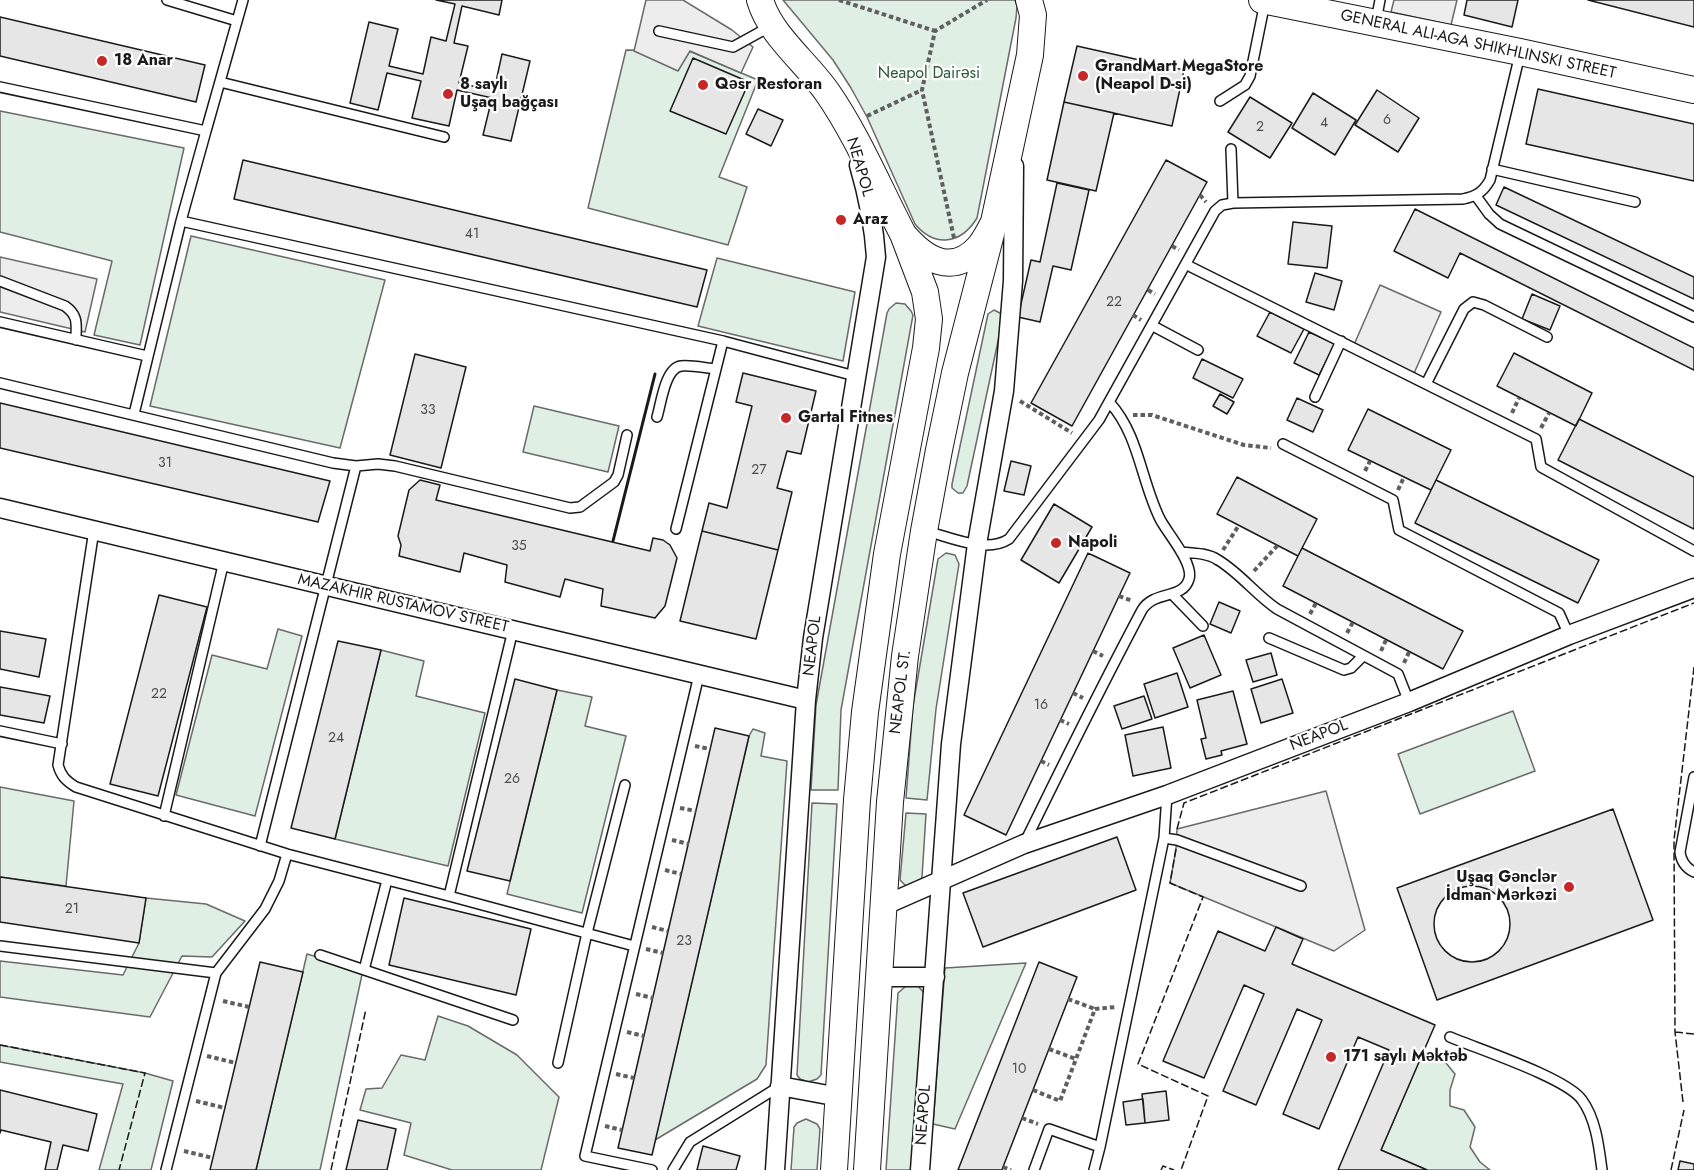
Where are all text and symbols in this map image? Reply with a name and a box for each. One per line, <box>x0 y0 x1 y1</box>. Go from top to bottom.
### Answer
street label: GENERAL ALI-AGA SHIKHLINSKI STREET <box>1338 6 1618 84</box>
place label: 18 Anar <box>114 51 173 71</box>
marker: 18 Anar <box>95 54 109 68</box>
place label: GrandMart MegaStore (Neapol D-si) <box>1095 57 1263 95</box>
park label: Neapol Dairəsi <box>878 64 980 84</box>
marker: GrandMart MegaStore (Neapol D-si) <box>1076 69 1090 83</box>
place label: 8 saylı Uşaq bağçası <box>460 75 558 113</box>
place label: Qəsr Restoran <box>715 75 822 95</box>
marker: Qəsr Restoran <box>696 78 710 92</box>
marker: 8 saylı Uşaq bağçası <box>441 87 455 101</box>
house number: 6 <box>1383 113 1391 129</box>
house number: 4 <box>1320 116 1328 132</box>
house number: 2 <box>1256 120 1264 136</box>
street label: NEAPOL <box>841 135 877 199</box>
place label: Araz <box>853 210 888 230</box>
marker: Araz <box>834 213 848 227</box>
house number: 41 <box>465 227 479 243</box>
house number: 22 <box>1106 295 1122 311</box>
house number: 33 <box>420 403 436 419</box>
place label: Gartal Fitnes <box>798 408 893 428</box>
marker: Gartal Fitnes <box>779 411 793 425</box>
house number: 31 <box>158 456 172 472</box>
house number: 27 <box>751 463 767 479</box>
place label: Napoli <box>1068 533 1117 553</box>
marker: Napoli <box>1049 536 1063 550</box>
house number: 35 <box>511 539 527 555</box>
street label: MAZAKHIR RUSTAMOV STREET <box>296 570 510 638</box>
street label: NEAPOL <box>800 615 826 677</box>
street label: NEAPOL ST. <box>886 649 916 735</box>
house number: 22 <box>151 687 167 703</box>
house number: 16 <box>1034 698 1048 714</box>
street label: NEAPOL <box>1287 716 1351 756</box>
house number: 24 <box>328 731 344 747</box>
house number: 26 <box>504 772 520 788</box>
place label: Uşaq Gənclər İdman Mərkəzi <box>1446 868 1557 906</box>
marker: Uşaq Gənclər İdman Mərkəzi <box>1562 880 1576 894</box>
house number: 21 <box>65 902 79 918</box>
house number: 23 <box>676 934 692 950</box>
place label: 171 saylı Məktəb <box>1343 1047 1468 1067</box>
marker: 171 saylı Məktəb <box>1324 1050 1338 1064</box>
house number: 10 <box>1012 1062 1026 1078</box>
street label: NEAPOL <box>912 1084 936 1146</box>

